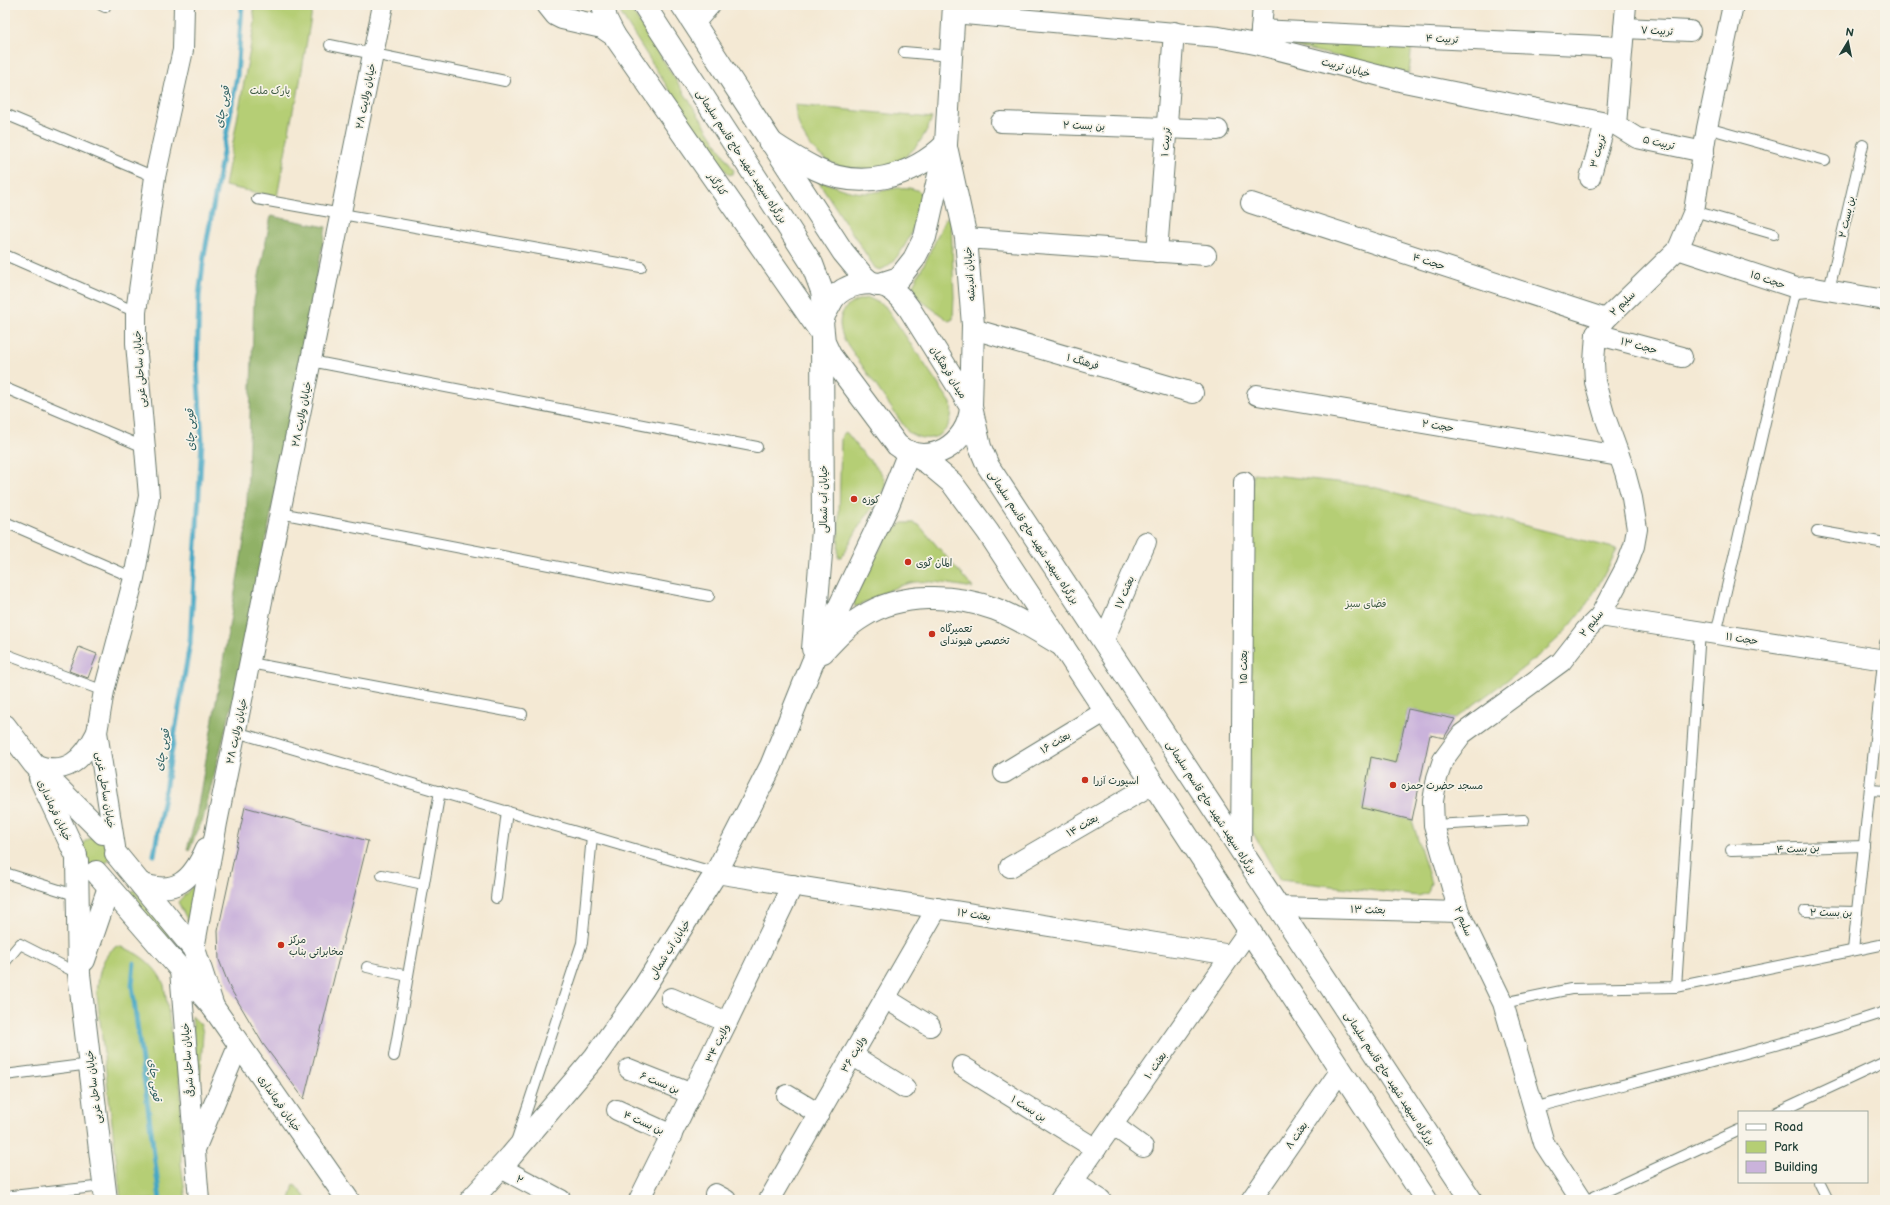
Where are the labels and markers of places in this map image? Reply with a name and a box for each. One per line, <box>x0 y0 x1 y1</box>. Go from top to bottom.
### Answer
marker: کوزه <box>849 494 859 504</box>
place label: کوزه <box>862 494 880 506</box>
marker: المان گوی <box>903 557 913 567</box>
place label: المان گوی <box>916 557 952 569</box>
place label: تعمیرگاه تخصصی هیوندای <box>940 623 1010 648</box>
marker: تعمیرگاه تخصصی هیوندای <box>927 629 937 639</box>
marker: اسپورت آزرا <box>1080 775 1090 785</box>
place label: اسپورت آزرا <box>1093 775 1139 787</box>
marker: مسجد حضرت حمزه <box>1388 780 1398 790</box>
place label: مسجد حضرت حمزه <box>1401 780 1483 792</box>
place label: مرکز مخابراتی بناب <box>288 934 344 959</box>
marker: مرکز مخابراتی بناب <box>276 940 286 950</box>

